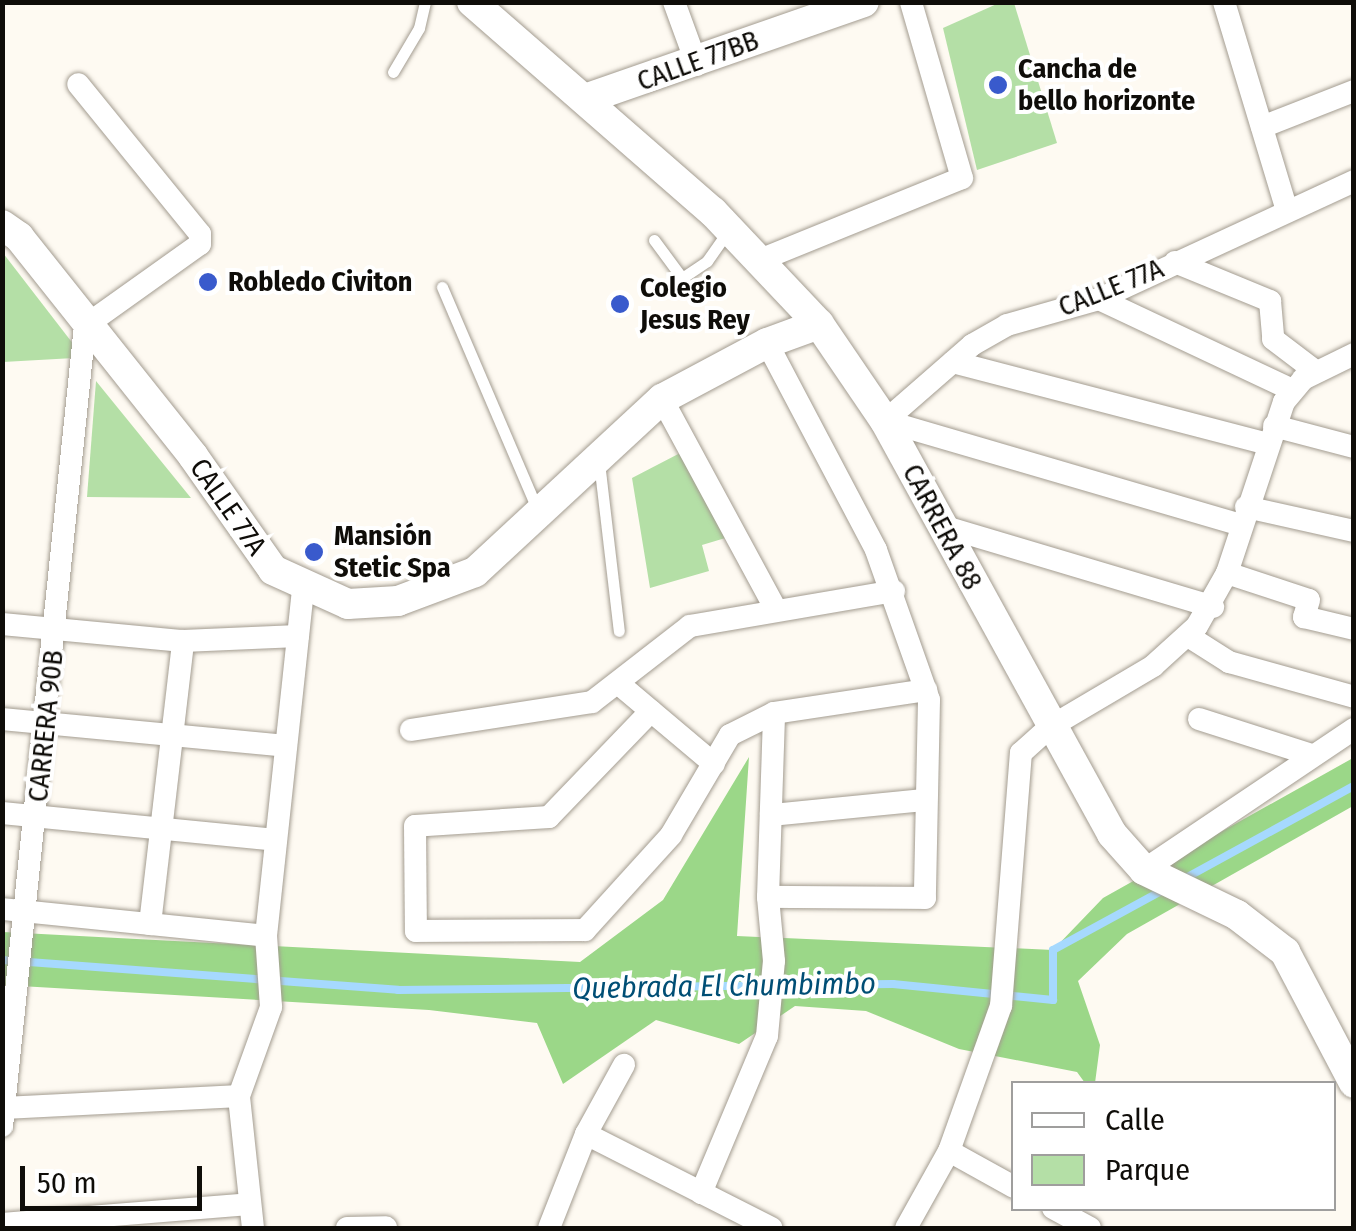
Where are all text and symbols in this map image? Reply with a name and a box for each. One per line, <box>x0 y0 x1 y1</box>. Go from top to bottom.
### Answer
street label: CALLE 77BB <box>633 24 763 98</box>
place label: Cancha de bello horizonte <box>1018 52 1195 118</box>
marker: Cancha de bello horizonte <box>987 74 1009 96</box>
street label: CALLE 77A <box>1054 252 1168 324</box>
place label: Robledo Civiton <box>228 265 413 299</box>
marker: Robledo Civiton <box>197 271 219 293</box>
place label: Colegio Jesus Rey <box>640 271 750 337</box>
marker: Colegio Jesus Rey <box>609 293 631 315</box>
street label: CALLE 77A <box>183 452 273 562</box>
street label: CARRERA 88 <box>895 459 989 595</box>
place label: Mansión Stetic Spa <box>334 519 451 585</box>
marker: Mansión Stetic Spa <box>303 541 325 563</box>
street label: CARRERA 90B <box>21 648 71 804</box>
water label: Quebrada El Chumbimbo <box>572 965 876 1007</box>
legend <box>1011 1081 1336 1211</box>
text: Calle <box>1105 1102 1165 1138</box>
scale bar <box>25 1146 208 1208</box>
text: Parque <box>1105 1152 1190 1188</box>
text: 50 m <box>37 1165 97 1201</box>

